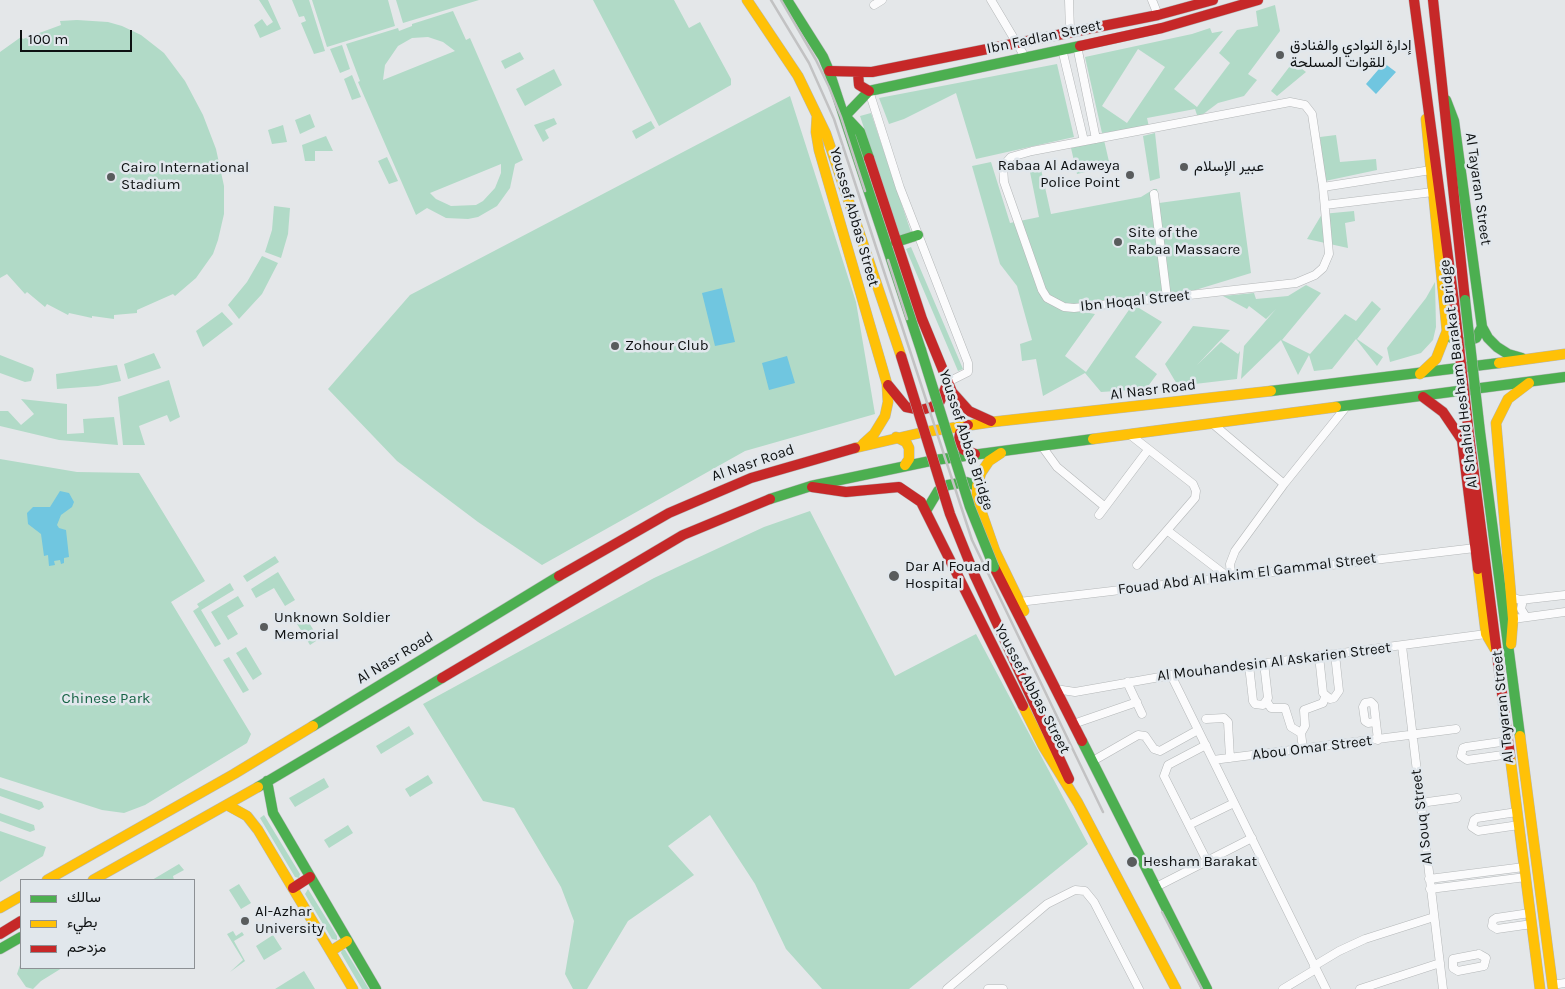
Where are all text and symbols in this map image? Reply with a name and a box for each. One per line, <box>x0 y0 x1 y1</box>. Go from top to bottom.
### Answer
street label: Ibn Fadlan Street <box>985 16 1103 58</box>
scale bar <box>22 20 135 52</box>
text: 100 m <box>28 30 68 48</box>
place label: إدارة النوادي والفنادق للقوات المسلحة <box>1290 37 1411 72</box>
marker: إدارة النوادي والفنادق للقوات المسلحة <box>1274 49 1286 61</box>
street label: Al Tayaran Street <box>1461 132 1495 246</box>
street label: Youssef Abbas Street <box>826 145 882 289</box>
place label: Rabaa Al Adaweya Police Point <box>998 157 1120 192</box>
place label: عبير الإسلام <box>1194 158 1264 176</box>
place label: Cairo International Stadium <box>121 159 249 194</box>
marker: عبير الإسلام <box>1178 161 1190 173</box>
marker: Rabaa Al Adaweya Police Point <box>1124 169 1136 181</box>
marker: Cairo International Stadium <box>105 171 117 183</box>
place label: Site of the Rabaa Massacre <box>1128 224 1240 259</box>
marker: Site of the Rabaa Massacre <box>1112 236 1124 248</box>
street label: Al Shahid Hesham Barakat Bridge <box>1436 258 1482 490</box>
street label: Ibn Hoqal Street <box>1079 286 1191 316</box>
place label: Zohour Club <box>625 337 709 355</box>
marker: Zohour Club <box>609 340 621 352</box>
street label: Youssef Abbas Bridge <box>935 367 997 513</box>
street label: Al Nasr Road <box>1109 376 1197 404</box>
street label: Al Nasr Road <box>709 440 797 486</box>
street label: Fouad Abd Al Hakim El Gammal Street <box>1117 549 1377 599</box>
place label: Dar Al Fouad Hospital <box>905 558 990 593</box>
marker: Dar Al Fouad Hospital <box>887 569 901 583</box>
place label: Unknown Soldier Memorial <box>274 609 390 644</box>
marker: Unknown Soldier Memorial <box>258 621 270 633</box>
street label: Youssef Abbas Street <box>990 621 1074 757</box>
street label: Al Nasr Road <box>353 628 437 688</box>
street label: Al Mouhandesin Al Askarien Street <box>1156 639 1392 685</box>
street label: Al Tayaran Street <box>1488 650 1518 764</box>
park label: Chinese Park <box>61 690 151 708</box>
street label: Abou Omar Street <box>1251 732 1373 764</box>
street label: Al Souq Street <box>1407 768 1437 866</box>
place label: Hesham Barakat <box>1143 853 1257 871</box>
marker: Hesham Barakat <box>1125 855 1139 869</box>
legend <box>20 879 195 969</box>
text: سالك <box>67 888 101 906</box>
place label: Al-Azhar University <box>255 903 324 938</box>
text: بطيء <box>67 913 97 931</box>
marker: Al-Azhar University <box>239 915 251 927</box>
text: مزدحم <box>67 938 106 956</box>

